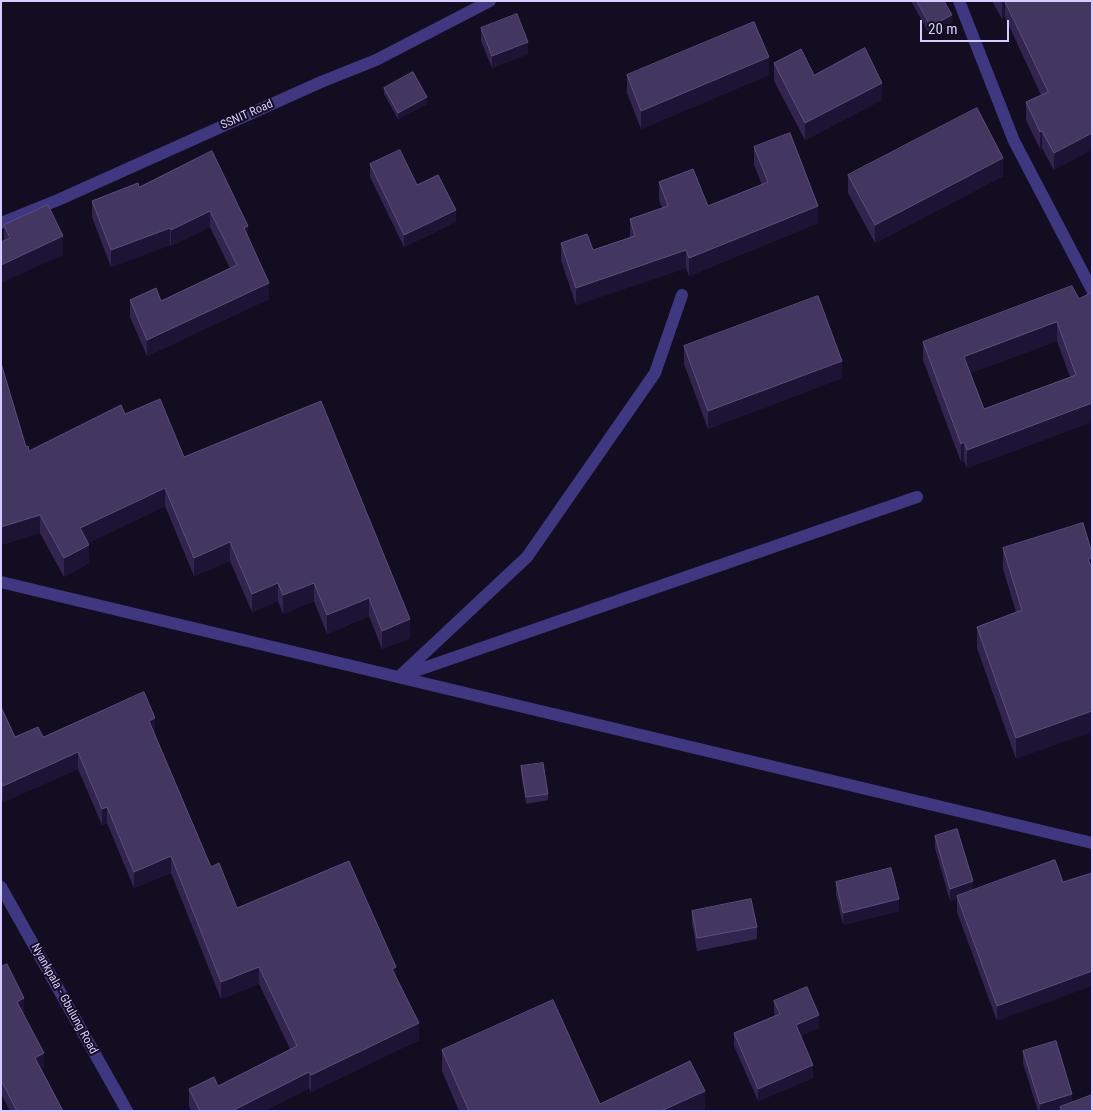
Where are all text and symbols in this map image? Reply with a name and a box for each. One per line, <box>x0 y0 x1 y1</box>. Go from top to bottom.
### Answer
scale bar <box>923 10 1012 42</box>
text: 20 m <box>928 20 958 38</box>
street label: SSNIT Road <box>219 97 275 133</box>
street label: Nyankpala - Gbulung Road <box>28 941 100 1057</box>

